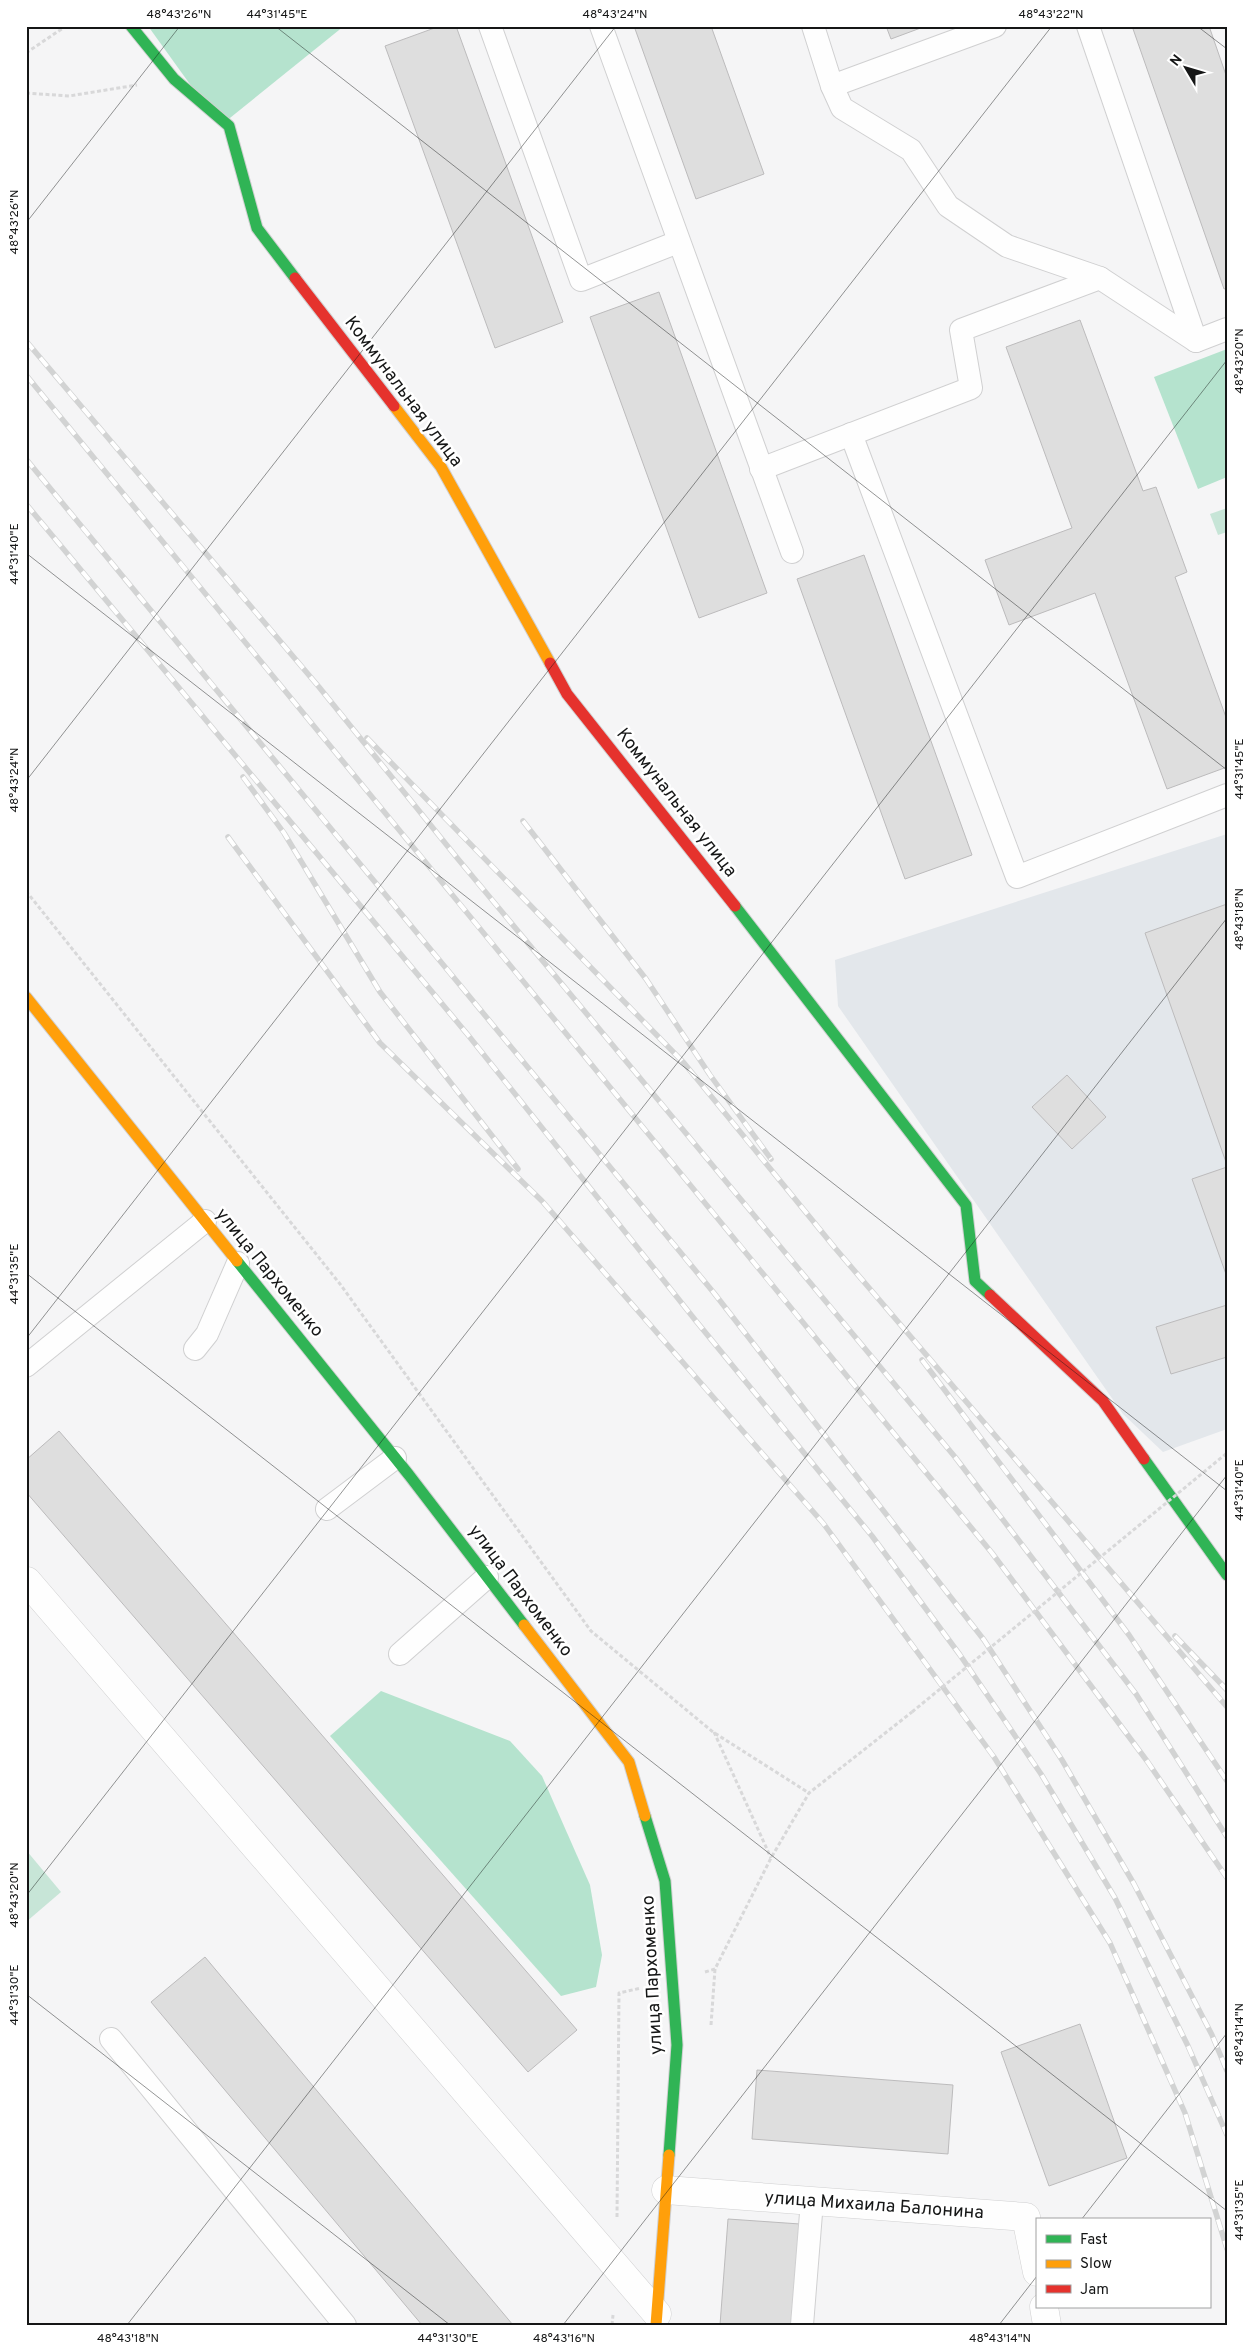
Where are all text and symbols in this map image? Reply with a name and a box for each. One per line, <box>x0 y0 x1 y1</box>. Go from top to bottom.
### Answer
text: 48°43'26"N <box>147 7 211 23</box>
text: 44°31'45"E <box>247 7 308 23</box>
text: 48°43'24"N <box>583 7 647 23</box>
text: 48°43'22"N <box>1019 7 1083 23</box>
north arrow <box>1160 42 1210 92</box>
text: N <box>1167 52 1187 70</box>
text: 48°43'26"N <box>7 190 23 254</box>
street label: Коммунальная улица <box>339 312 467 472</box>
text: 48°43'20"N <box>1232 328 1248 394</box>
text: 44°31'40"E <box>7 523 23 585</box>
street label: Коммунальная улица <box>611 724 741 882</box>
text: 44°31'45"E <box>1232 739 1248 800</box>
text: 48°43'24"N <box>7 748 23 812</box>
text: 48°43'18"N <box>1232 888 1248 950</box>
street label: улица Пархоменко <box>210 1204 328 1342</box>
text: 44°31'35"E <box>7 1244 23 1304</box>
text: 44°31'40"E <box>1232 1459 1248 1521</box>
street label: улица Пархоменко <box>463 1520 577 1662</box>
text: 48°43'20"N <box>7 1862 23 1928</box>
street label: улица Пархоменко <box>637 1895 669 2055</box>
text: 44°31'30"E <box>7 1965 23 2025</box>
text: 48°43'14"N <box>1232 2003 1248 2065</box>
text: 44°31'35"E <box>1232 2180 1248 2240</box>
street label: улица Михаила Балонина <box>763 2187 985 2225</box>
legend <box>1036 2218 1210 2308</box>
text: Fast <box>1080 2231 1108 2250</box>
text: Slow <box>1080 2255 1112 2274</box>
text: Jam <box>1080 2281 1109 2300</box>
text: 48°43'18"N <box>97 2331 159 2347</box>
text: 44°31'30"E <box>418 2331 478 2347</box>
text: 48°43'16"N <box>533 2331 595 2347</box>
text: 48°43'14"N <box>969 2331 1031 2347</box>

